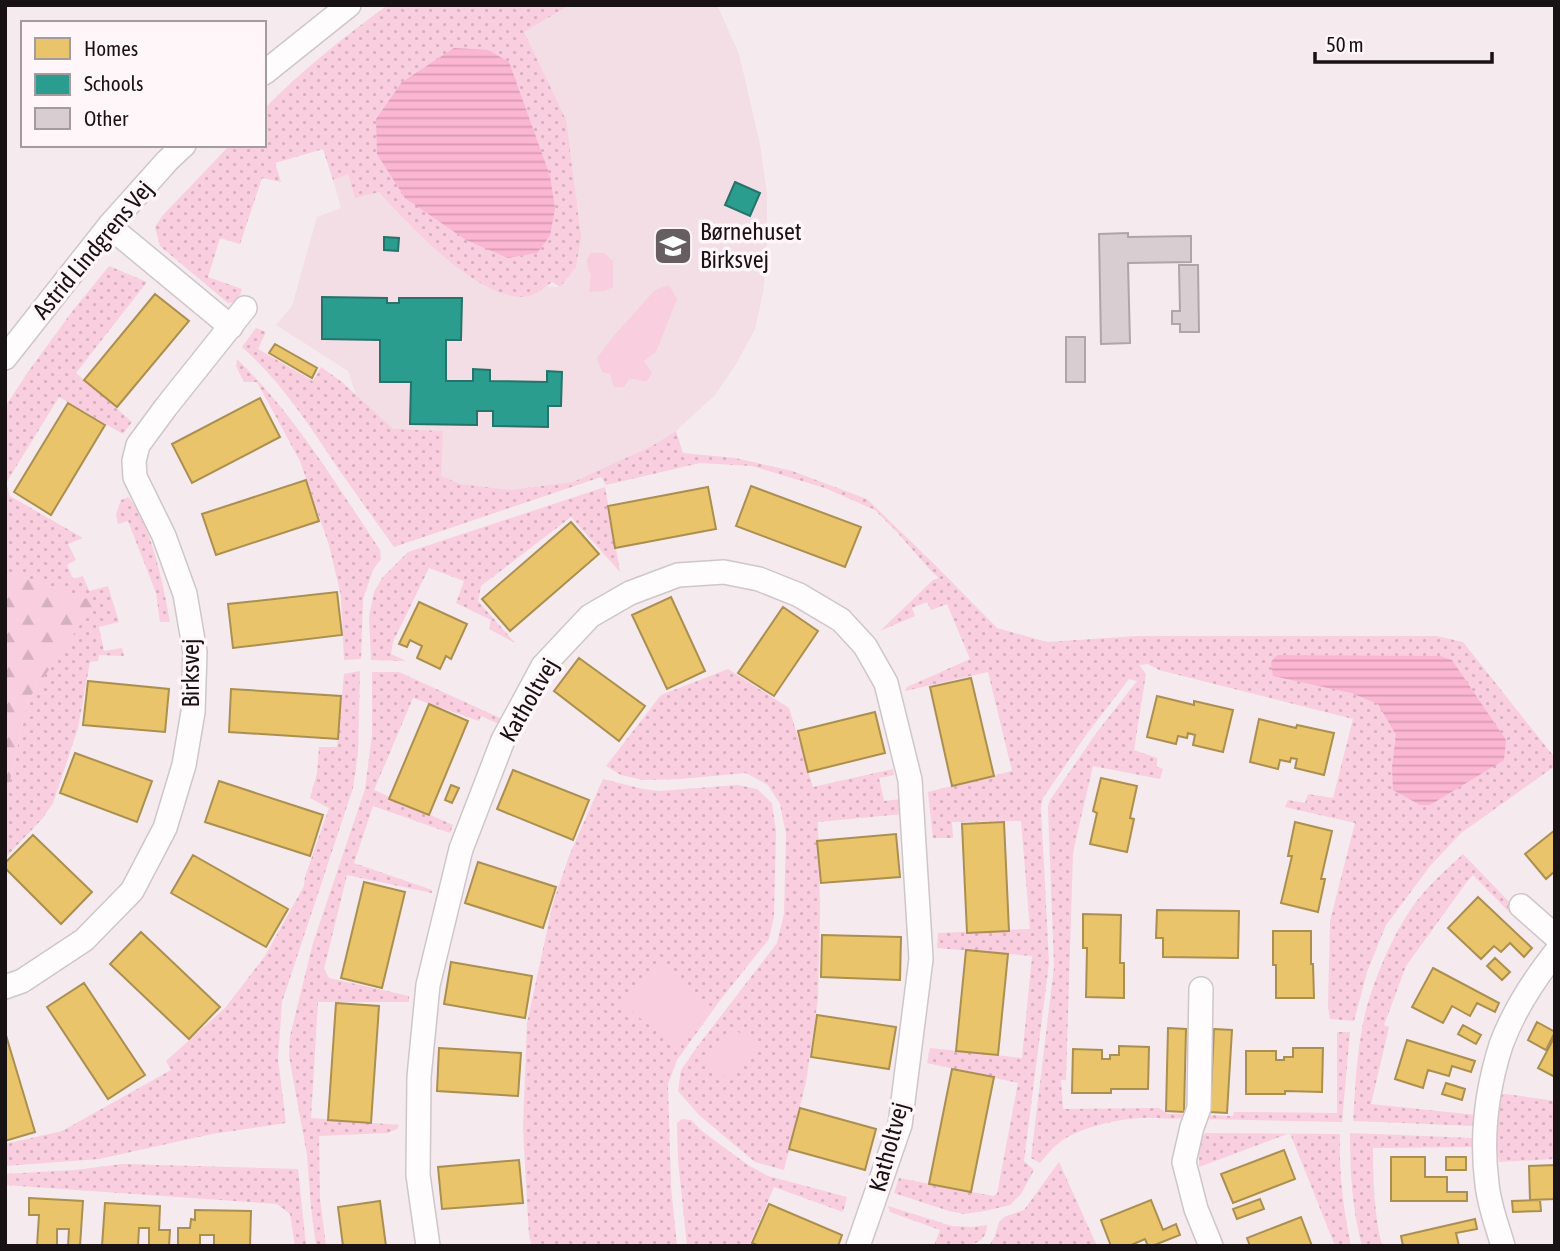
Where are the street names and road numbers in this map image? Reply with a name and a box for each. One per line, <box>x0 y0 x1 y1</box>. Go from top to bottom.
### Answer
street label: Astrid Lindgrens Vej <box>27 175 158 324</box>
street label: Birksvej <box>177 638 204 708</box>
street label: Katholtvej <box>494 653 563 746</box>
street label: Katholtvej <box>864 1099 913 1195</box>

